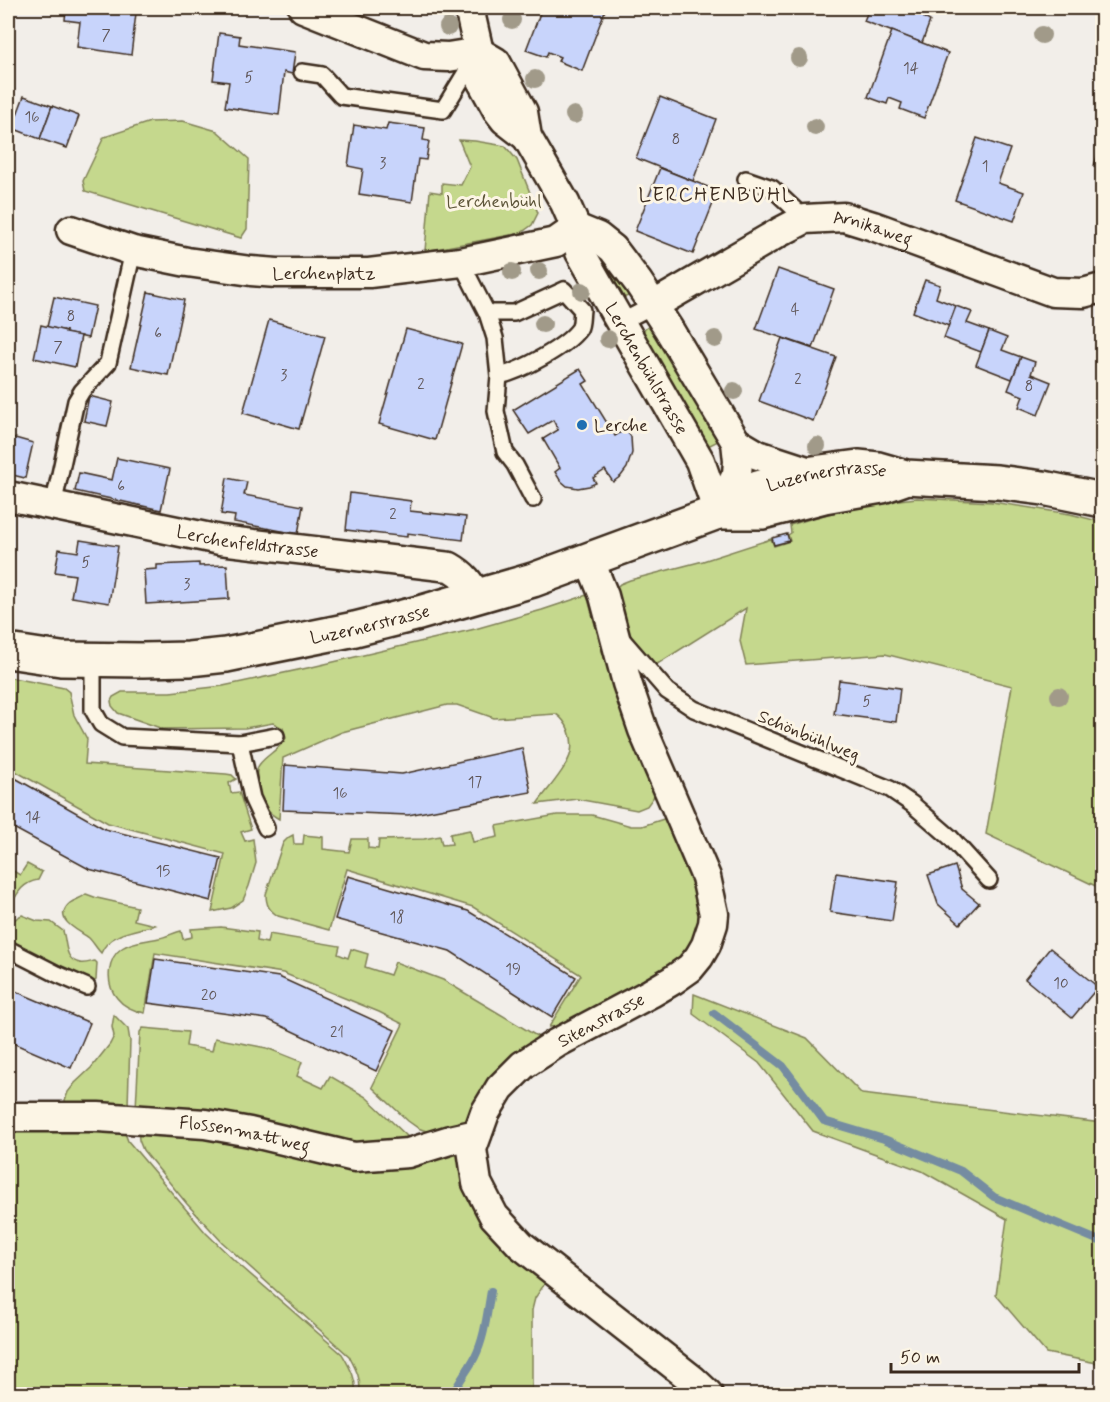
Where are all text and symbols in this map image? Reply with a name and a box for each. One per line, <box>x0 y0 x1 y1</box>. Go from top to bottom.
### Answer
house number: 7 <box>101 26 111 46</box>
house number: 14 <box>903 59 919 79</box>
house number: 5 <box>244 68 254 88</box>
house number: 16 <box>24 108 40 128</box>
house number: 8 <box>672 130 680 150</box>
house number: 3 <box>380 154 387 174</box>
house number: 1 <box>982 157 988 177</box>
district label: LERCHENBÜHL <box>638 182 796 209</box>
park label: Lerchenbühl <box>446 190 542 214</box>
street label: Arnikaweg <box>832 206 915 254</box>
street label: Lerchenplatz <box>272 261 377 286</box>
street label: Lerchenbühlstrasse <box>601 300 693 438</box>
house number: 4 <box>791 300 800 320</box>
house number: 8 <box>67 307 75 327</box>
house number: 6 <box>154 324 162 344</box>
house number: 7 <box>53 338 63 358</box>
house number: 3 <box>281 366 288 386</box>
house number: 2 <box>794 370 802 390</box>
house number: 2 <box>417 375 425 395</box>
house number: 8 <box>1025 377 1033 397</box>
place label: Lerche <box>594 414 648 436</box>
marker: Lerche <box>575 418 589 432</box>
street label: Luzernerstrasse <box>764 456 889 498</box>
house number: 6 <box>117 477 125 497</box>
house number: 2 <box>389 505 397 525</box>
street label: Lerchenfeldstrasse <box>174 520 320 564</box>
house number: 5 <box>81 553 91 573</box>
house number: 3 <box>184 575 191 595</box>
street label: Luzernerstrasse <box>308 599 433 651</box>
house number: 5 <box>862 692 872 712</box>
street label: Schönbühlweg <box>754 705 863 767</box>
house number: 17 <box>468 773 483 793</box>
house number: 16 <box>332 784 348 804</box>
house number: 14 <box>25 808 41 828</box>
house number: 15 <box>156 862 170 882</box>
house number: 18 <box>390 908 404 928</box>
house number: 19 <box>505 960 521 980</box>
house number: 10 <box>1053 974 1069 994</box>
house number: 20 <box>201 986 217 1006</box>
street label: Sitenstrasse <box>554 988 649 1054</box>
house number: 21 <box>330 1023 344 1043</box>
street label: Flossenmattweg <box>179 1111 312 1161</box>
scale bar <box>891 1336 1078 1374</box>
text: 50 m <box>900 1346 940 1370</box>

